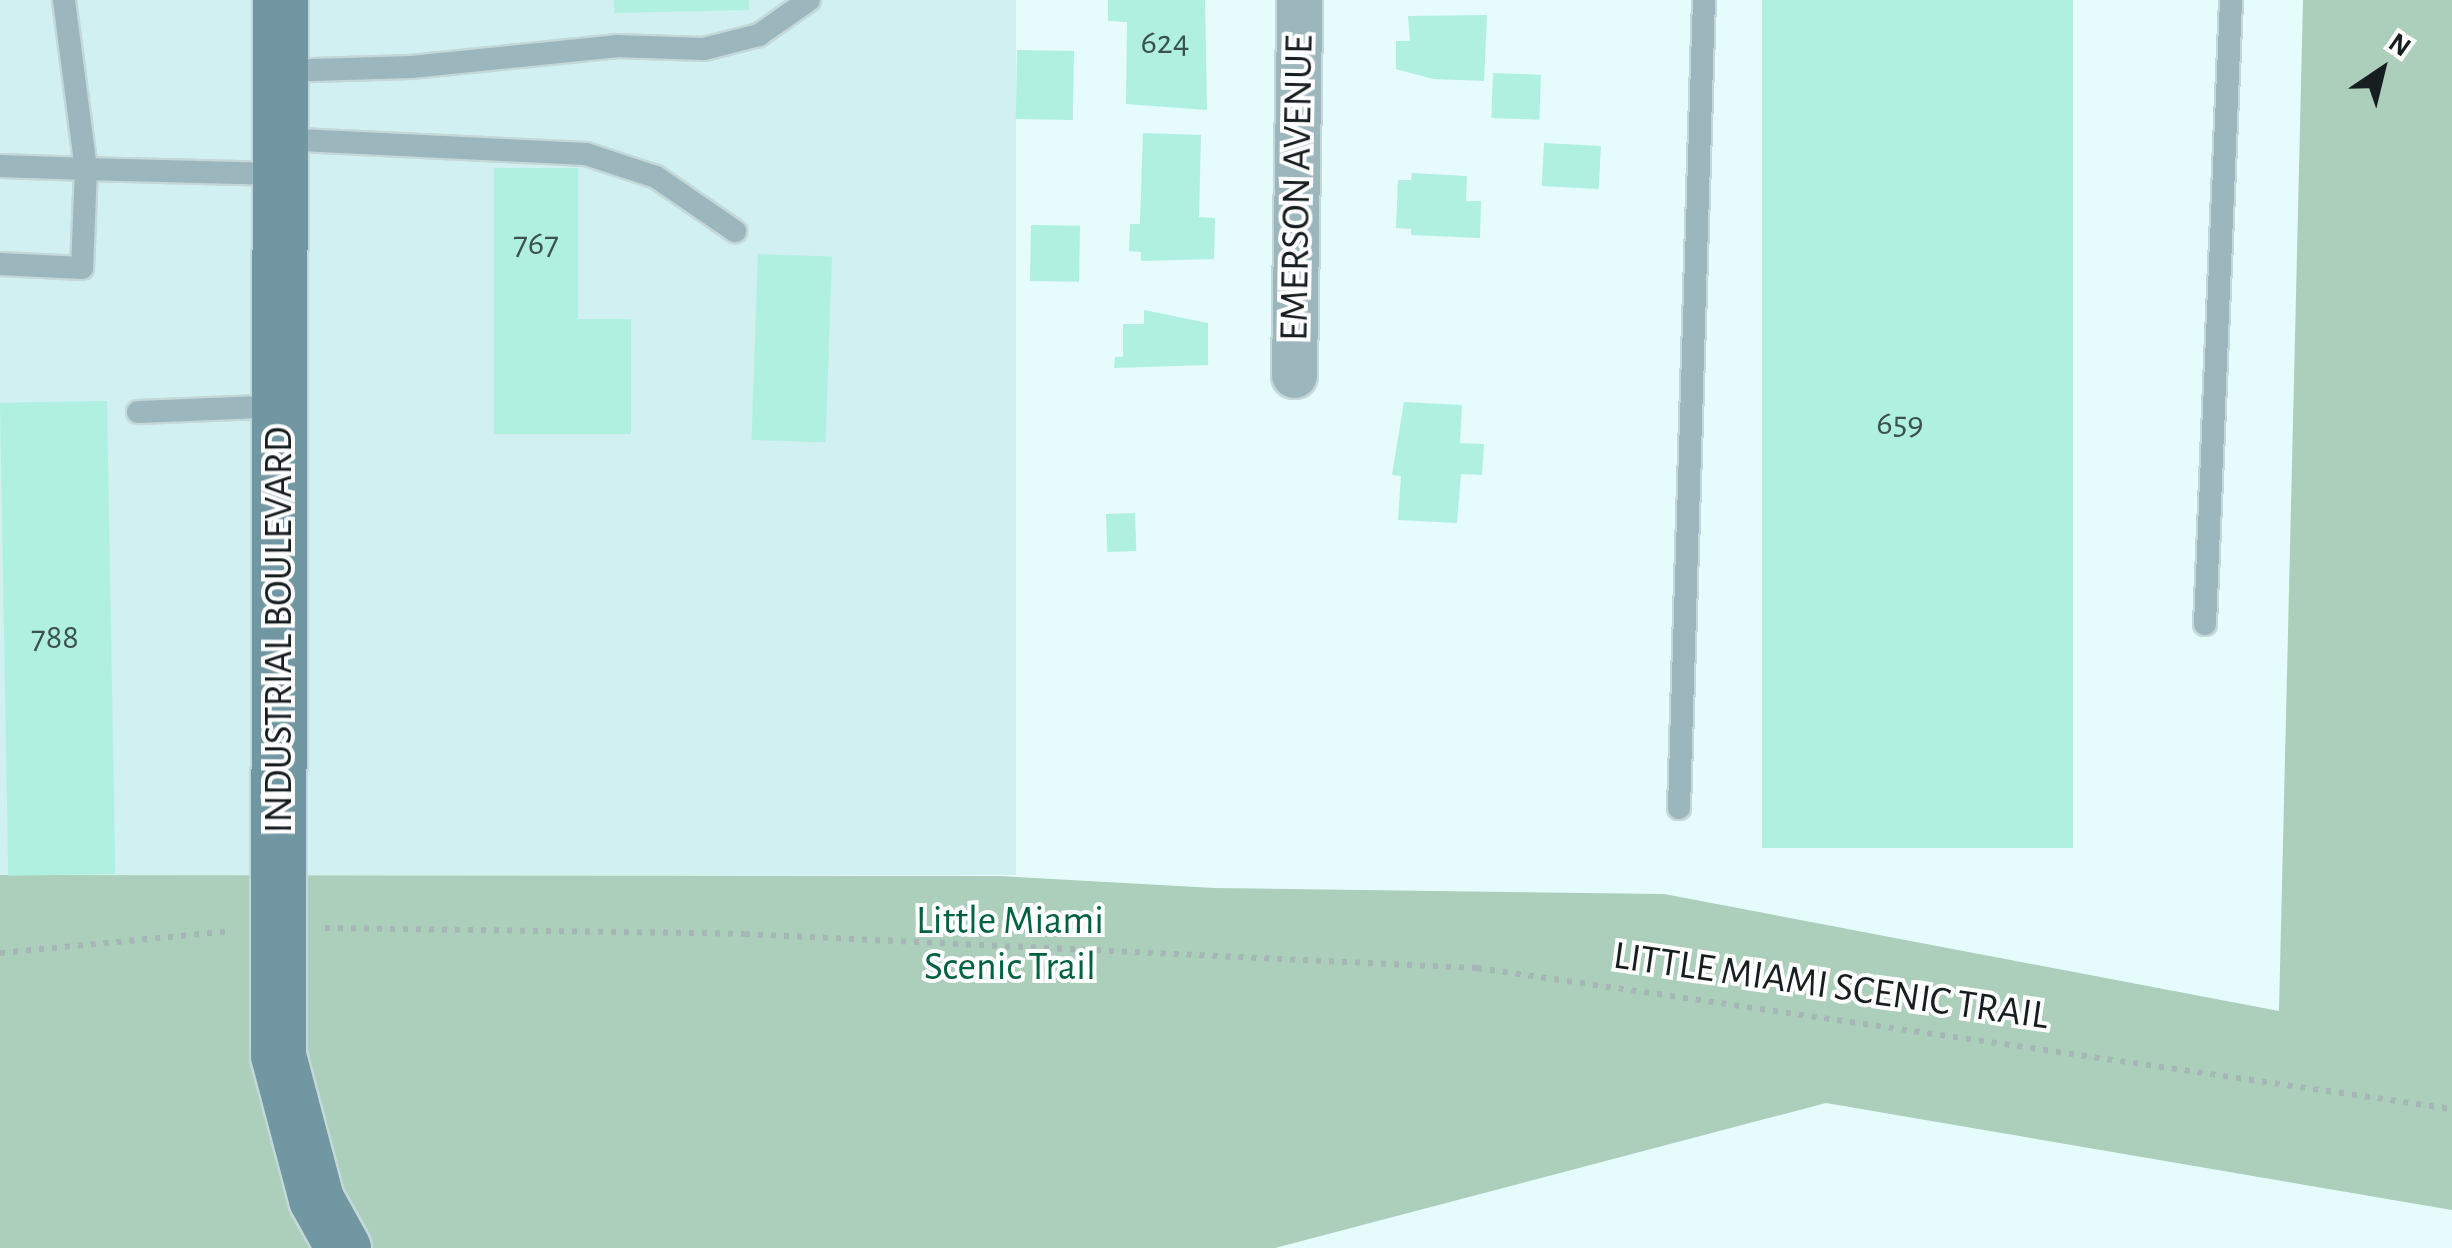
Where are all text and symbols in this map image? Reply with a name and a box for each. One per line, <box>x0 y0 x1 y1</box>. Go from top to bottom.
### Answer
north arrow <box>2332 20 2432 120</box>
house number: 624 <box>1140 22 1190 64</box>
text: N <box>2383 28 2415 62</box>
street label: EMERSON AVENUE <box>1270 34 1324 342</box>
house number: 767 <box>513 223 559 265</box>
house number: 659 <box>1876 403 1924 445</box>
street label: INDUSTRIAL BOULEVARD <box>255 427 303 833</box>
house number: 788 <box>31 617 79 659</box>
park label: Little Miami Scenic Trail <box>916 897 1104 991</box>
street label: LITTLE MIAMI SCENIC TRAIL <box>1610 932 2052 1040</box>

